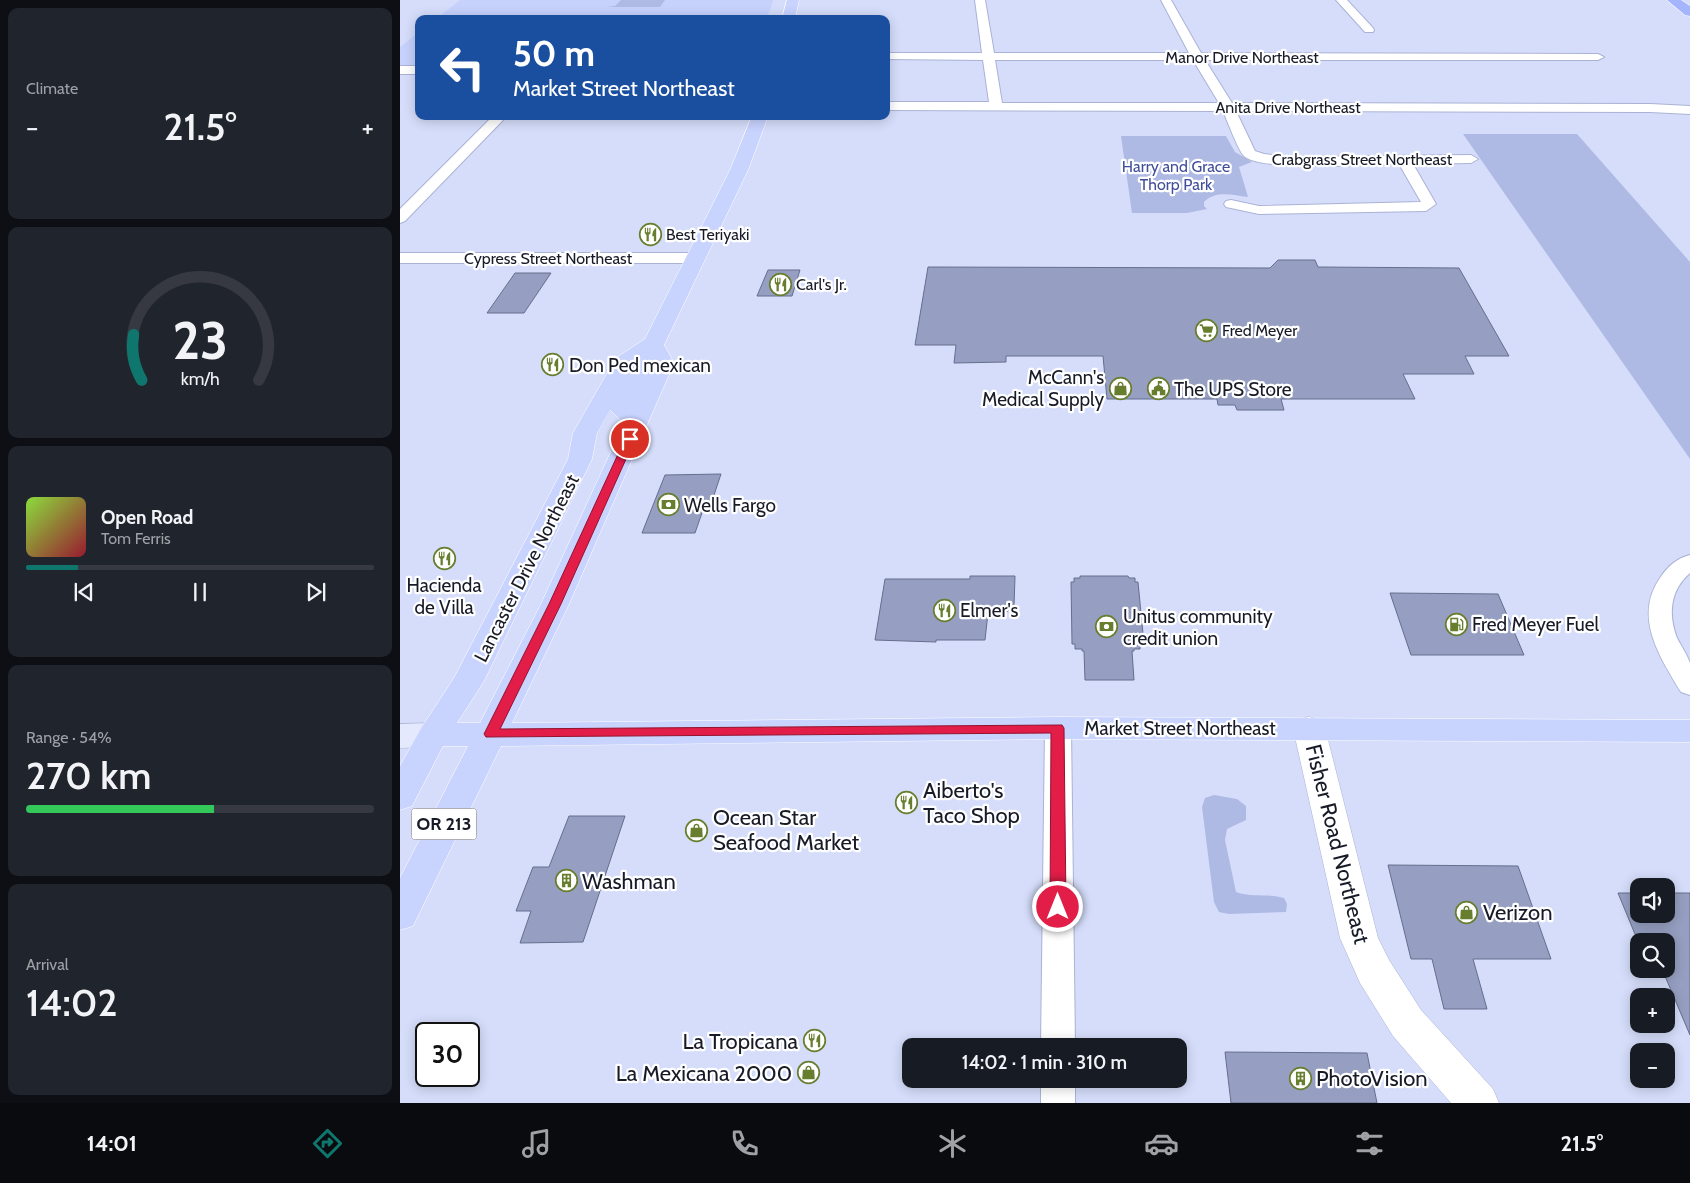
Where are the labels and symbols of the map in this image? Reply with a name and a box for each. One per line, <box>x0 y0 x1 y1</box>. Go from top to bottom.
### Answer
street label: Manor Drive Northeast <box>1165 48 1319 67</box>
street label: Anita Drive Northeast <box>1215 98 1361 117</box>
street label: Crabgrass Street Northeast <box>1272 150 1453 169</box>
park label: Harry and Grace Thorp Park <box>1122 157 1230 194</box>
restaurant icon: Best Teriyaki <box>638 222 662 246</box>
place label: Best Teriyaki <box>666 225 750 244</box>
street label: Cypress Street Northeast <box>464 249 633 268</box>
restaurant icon: Carl's Jr. <box>768 272 792 296</box>
place label: Carl's Jr. <box>796 275 847 294</box>
supermarket icon: Fred Meyer <box>1194 318 1218 342</box>
place label: Fred Meyer <box>1222 321 1298 340</box>
restaurant icon: Don Ped mexican <box>541 353 565 377</box>
place label: Don Ped mexican <box>569 354 711 377</box>
place label: McCann's Medical Supply <box>982 366 1104 411</box>
shop icon: McCann's Medical Supply <box>1108 376 1132 400</box>
public building icon: The UPS Store <box>1146 377 1170 401</box>
place label: The UPS Store <box>1174 378 1292 401</box>
pin <box>609 418 651 460</box>
street label: Lancaster Drive Northeast <box>469 470 584 666</box>
bank icon: Wells Fargo <box>656 493 680 517</box>
place label: Wells Fargo <box>684 494 776 517</box>
restaurant icon: Hacienda de Villa <box>432 547 456 571</box>
place label: Hacienda de Villa <box>406 574 482 619</box>
restaurant icon: Elmer's <box>932 598 956 622</box>
place label: Elmer's <box>960 599 1018 622</box>
place label: Unitus community credit union <box>1123 605 1273 650</box>
fuel station icon: Fred Meyer Fuel <box>1444 612 1468 636</box>
place label: Fred Meyer Fuel <box>1472 613 1600 636</box>
bank icon: Unitus community credit union <box>1095 615 1119 639</box>
street label: Market Street Northeast <box>1084 717 1276 740</box>
street label: Fisher Road Northeast <box>1300 741 1376 947</box>
place label: Aiberto's Taco Shop <box>923 777 1020 829</box>
restaurant icon: Aiberto's Taco Shop <box>895 791 919 815</box>
place label: Ocean Star Seafood Market <box>713 804 860 856</box>
road number: OR 213 <box>412 809 476 840</box>
shop icon: Ocean Star Seafood Market <box>685 818 709 842</box>
place label: Washman <box>582 868 676 895</box>
building icon: Washman <box>554 869 578 893</box>
position arrow <box>1031 880 1083 932</box>
place label: Verizon <box>1483 899 1553 926</box>
shop icon: Verizon <box>1455 900 1479 924</box>
speed limit sign: 30 <box>415 1022 480 1087</box>
place label: La Tropicana <box>683 1028 798 1055</box>
restaurant icon: La Tropicana <box>802 1029 826 1053</box>
place label: La Mexicana 2000 <box>616 1060 792 1087</box>
shop icon: La Mexicana 2000 <box>796 1061 820 1085</box>
place label: PhotoVision <box>1316 1065 1428 1092</box>
building icon: PhotoVision <box>1288 1066 1312 1090</box>

